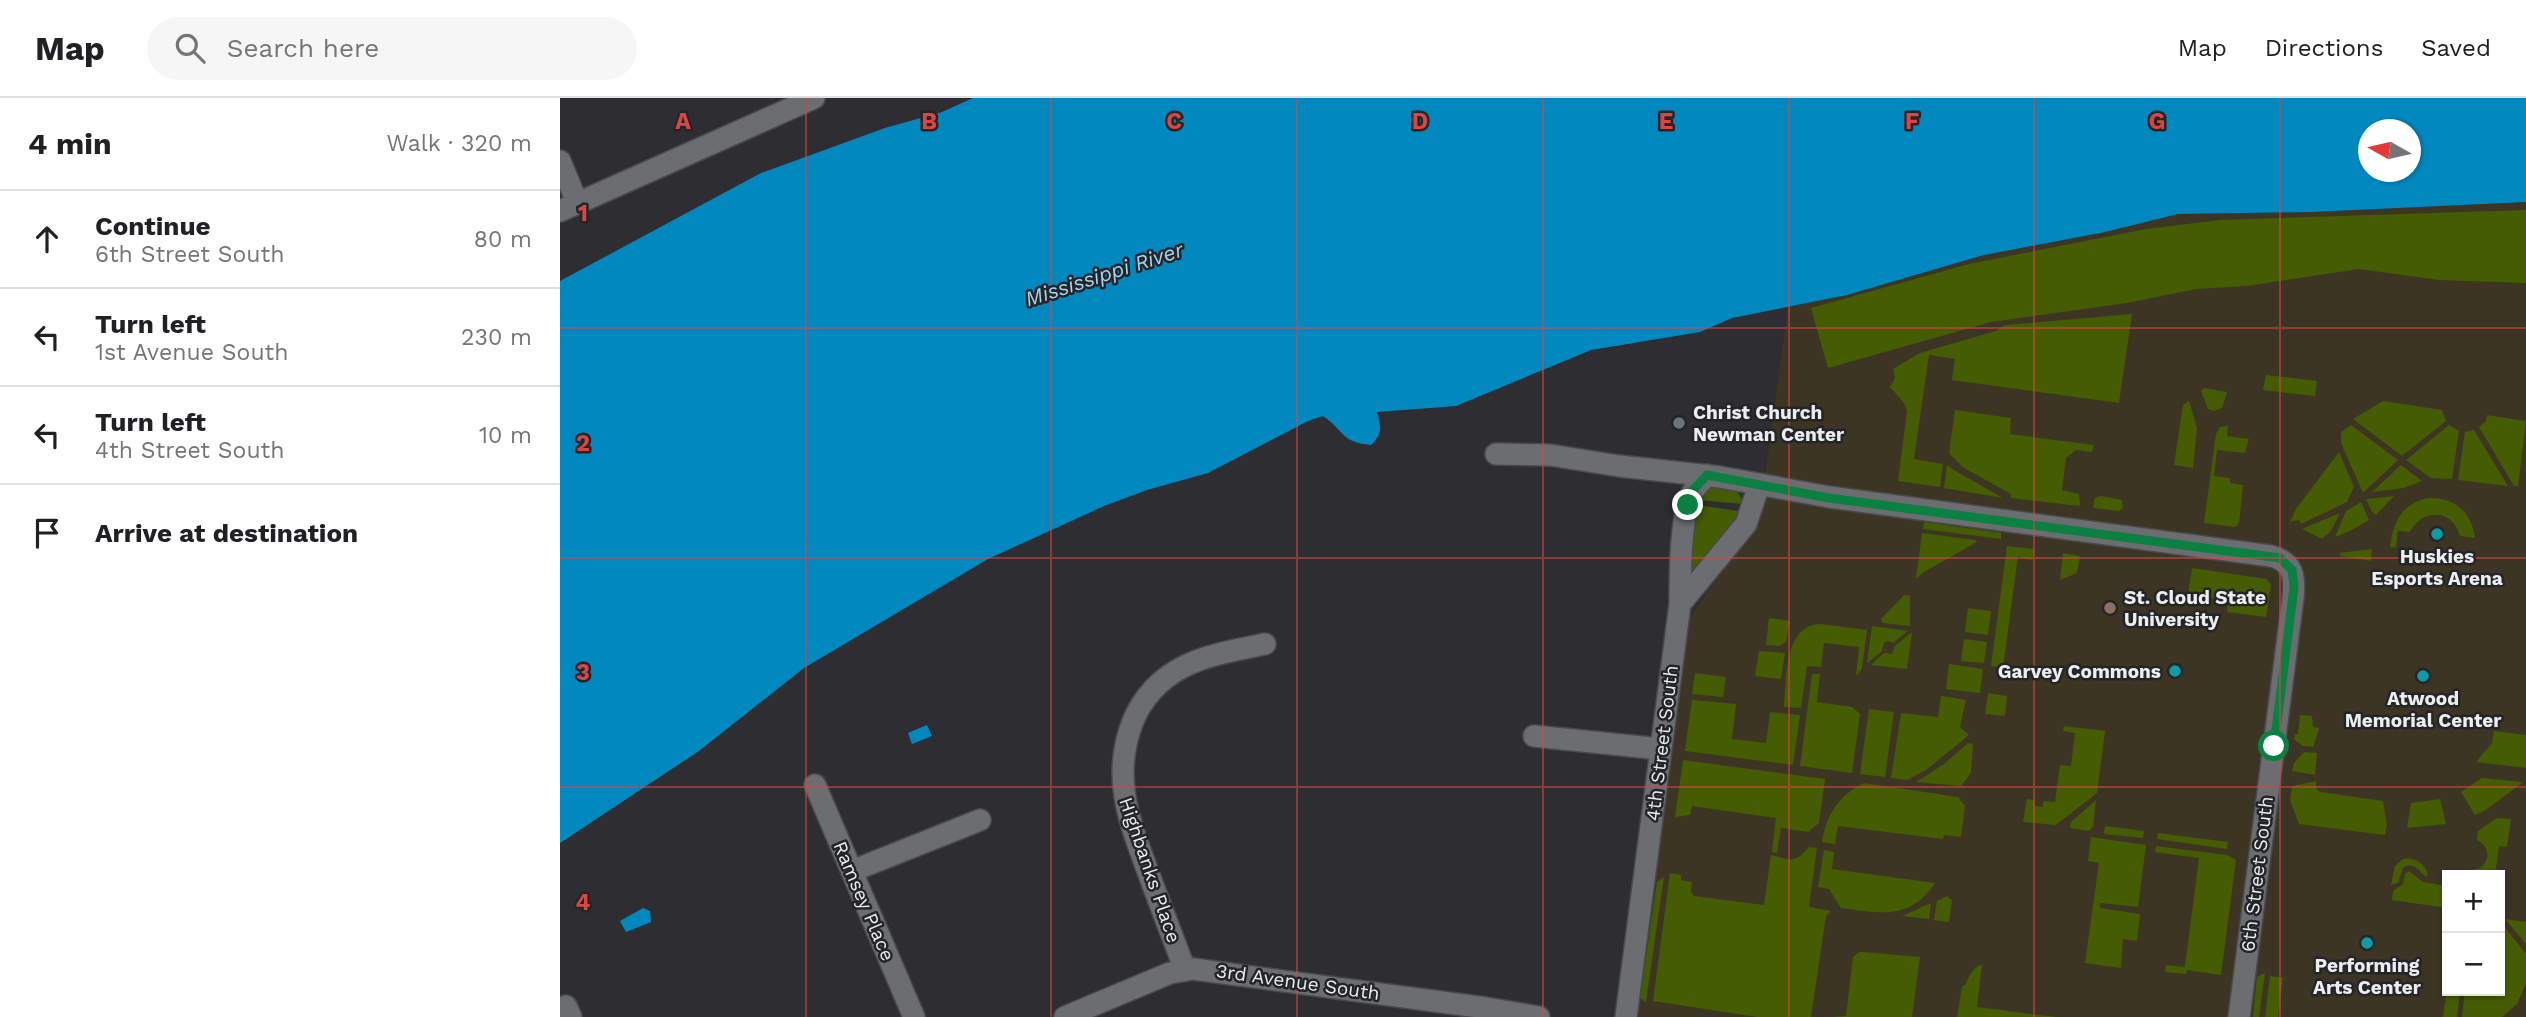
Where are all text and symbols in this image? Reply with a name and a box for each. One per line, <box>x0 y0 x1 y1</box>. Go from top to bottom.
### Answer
search box <box>147 17 637 80</box>
text: Map <box>35 29 105 68</box>
icon: search <box>171 29 209 67</box>
text: Search here <box>227 33 379 63</box>
text: Map <box>2178 34 2227 62</box>
text: Directions <box>2265 34 2383 62</box>
text: Saved <box>2421 34 2491 62</box>
text: A <box>675 108 691 135</box>
text: B <box>921 108 937 135</box>
text: C <box>1166 108 1182 135</box>
text: D <box>1412 108 1428 135</box>
text: E <box>1659 108 1673 135</box>
text: F <box>1905 108 1919 135</box>
text: G <box>2149 108 2165 135</box>
north arrow <box>2358 119 2421 182</box>
text: 4 min <box>28 126 112 161</box>
text: Walk · 320 m <box>386 130 532 157</box>
text: 1 <box>578 200 588 227</box>
text: Continue <box>95 211 211 241</box>
icon: ahead <box>28 220 66 258</box>
text: 80 m <box>474 226 532 253</box>
water label: Mississippi River <box>1022 236 1187 311</box>
text: 6th Street South <box>95 241 284 268</box>
text: Turn left <box>95 309 206 339</box>
icon: left <box>28 318 66 356</box>
text: 230 m <box>461 324 532 351</box>
text: 1st Avenue South <box>95 339 288 366</box>
place label: Christ Church Newman Center <box>1693 401 1845 446</box>
text: Turn left <box>95 407 206 437</box>
marker: Christ Church Newman Center <box>1671 415 1687 431</box>
icon: left <box>28 416 66 454</box>
text: 10 m <box>479 422 532 449</box>
text: 2 <box>576 430 590 457</box>
text: 4th Street South <box>95 437 284 464</box>
route end <box>1672 489 1703 520</box>
icon: arrive <box>28 514 66 552</box>
text: Arrive at destination <box>95 518 358 548</box>
marker: Huskies Esports Arena <box>2429 526 2445 542</box>
place label: Huskies Esports Arena <box>2371 545 2503 590</box>
place label: St. Cloud State University <box>2124 586 2266 631</box>
marker: St. Cloud State University <box>2102 600 2118 616</box>
text: 3 <box>576 659 590 686</box>
place label: Garvey Commons <box>1998 660 2161 683</box>
marker: Garvey Commons <box>2167 663 2183 679</box>
street label: 4th Street South <box>1641 664 1683 822</box>
marker: Atwood Memorial Center <box>2415 668 2431 684</box>
place label: Atwood Memorial Center <box>2345 687 2502 732</box>
route start <box>2258 730 2289 761</box>
street label: Highbanks Place <box>1114 794 1186 946</box>
street label: 6th Street South <box>2236 795 2278 953</box>
street label: Ramsey Place <box>828 838 900 964</box>
map controls <box>2442 870 2505 996</box>
button: + <box>2442 870 2505 933</box>
text: 4 <box>576 889 591 916</box>
button: − <box>2442 933 2505 996</box>
marker: Performing Arts Center <box>2359 935 2375 951</box>
place label: Performing Arts Center <box>2313 954 2422 999</box>
street label: 3rd Avenue South <box>1215 959 1381 1005</box>

